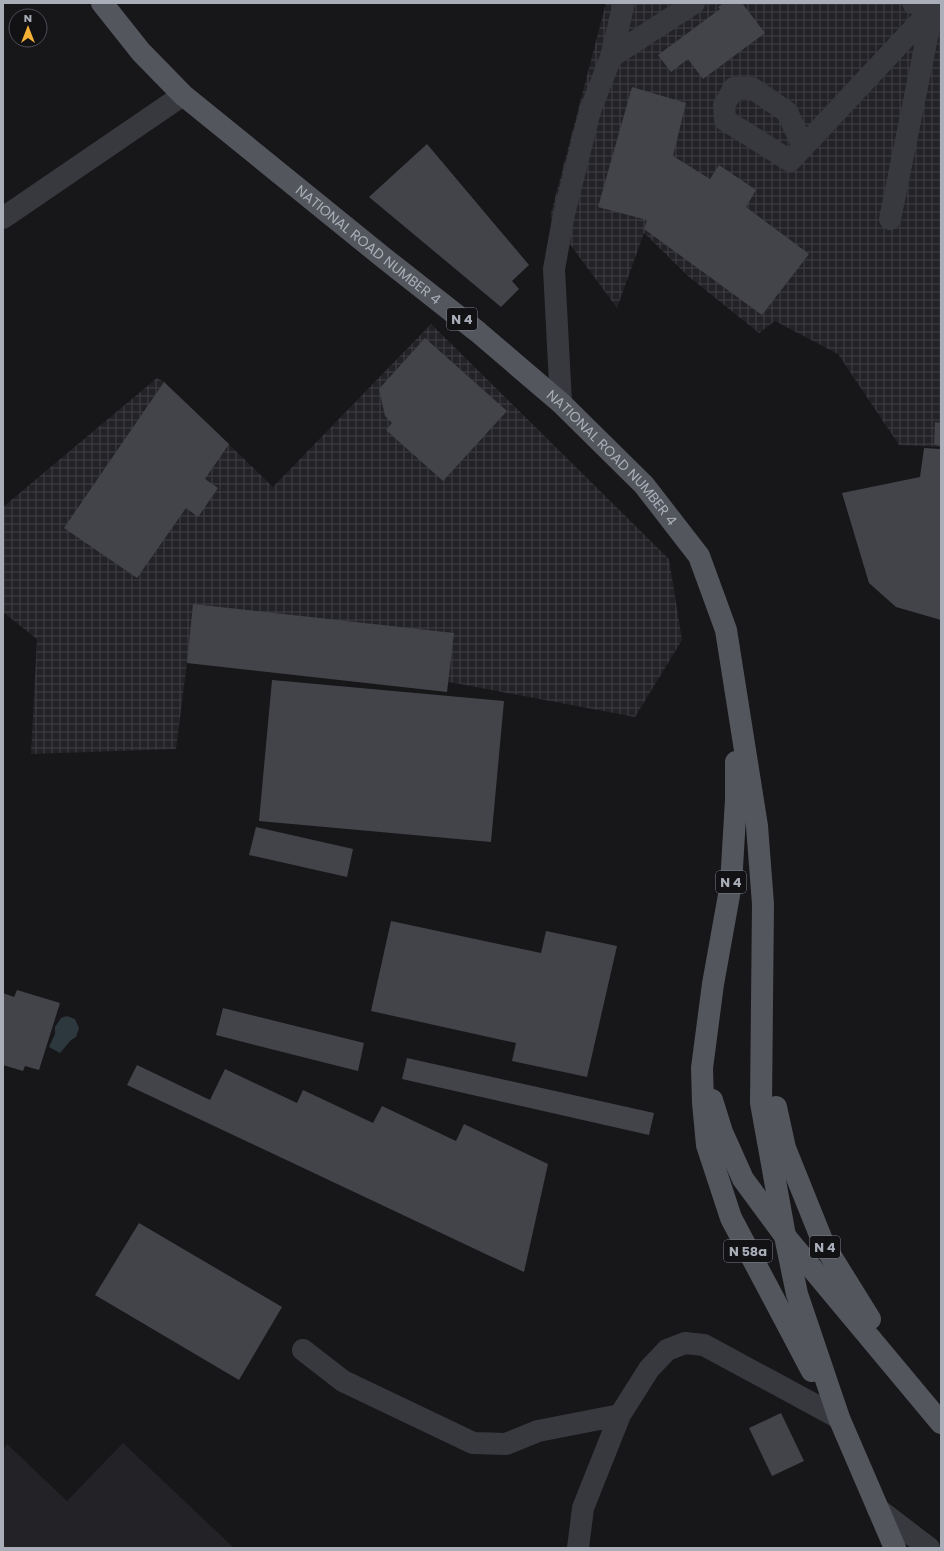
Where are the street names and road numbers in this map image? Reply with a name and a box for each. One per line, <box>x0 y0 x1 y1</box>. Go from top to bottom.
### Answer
street label: NATIONAL ROAD NUMBER 4 <box>291 180 445 309</box>
road number: N 4 <box>447 308 477 330</box>
street label: NATIONAL ROAD NUMBER 4 <box>542 385 682 530</box>
road number: N 4 <box>716 871 746 893</box>
road number: N 4 <box>810 1236 840 1258</box>
road number: N 58a <box>724 1240 772 1262</box>

